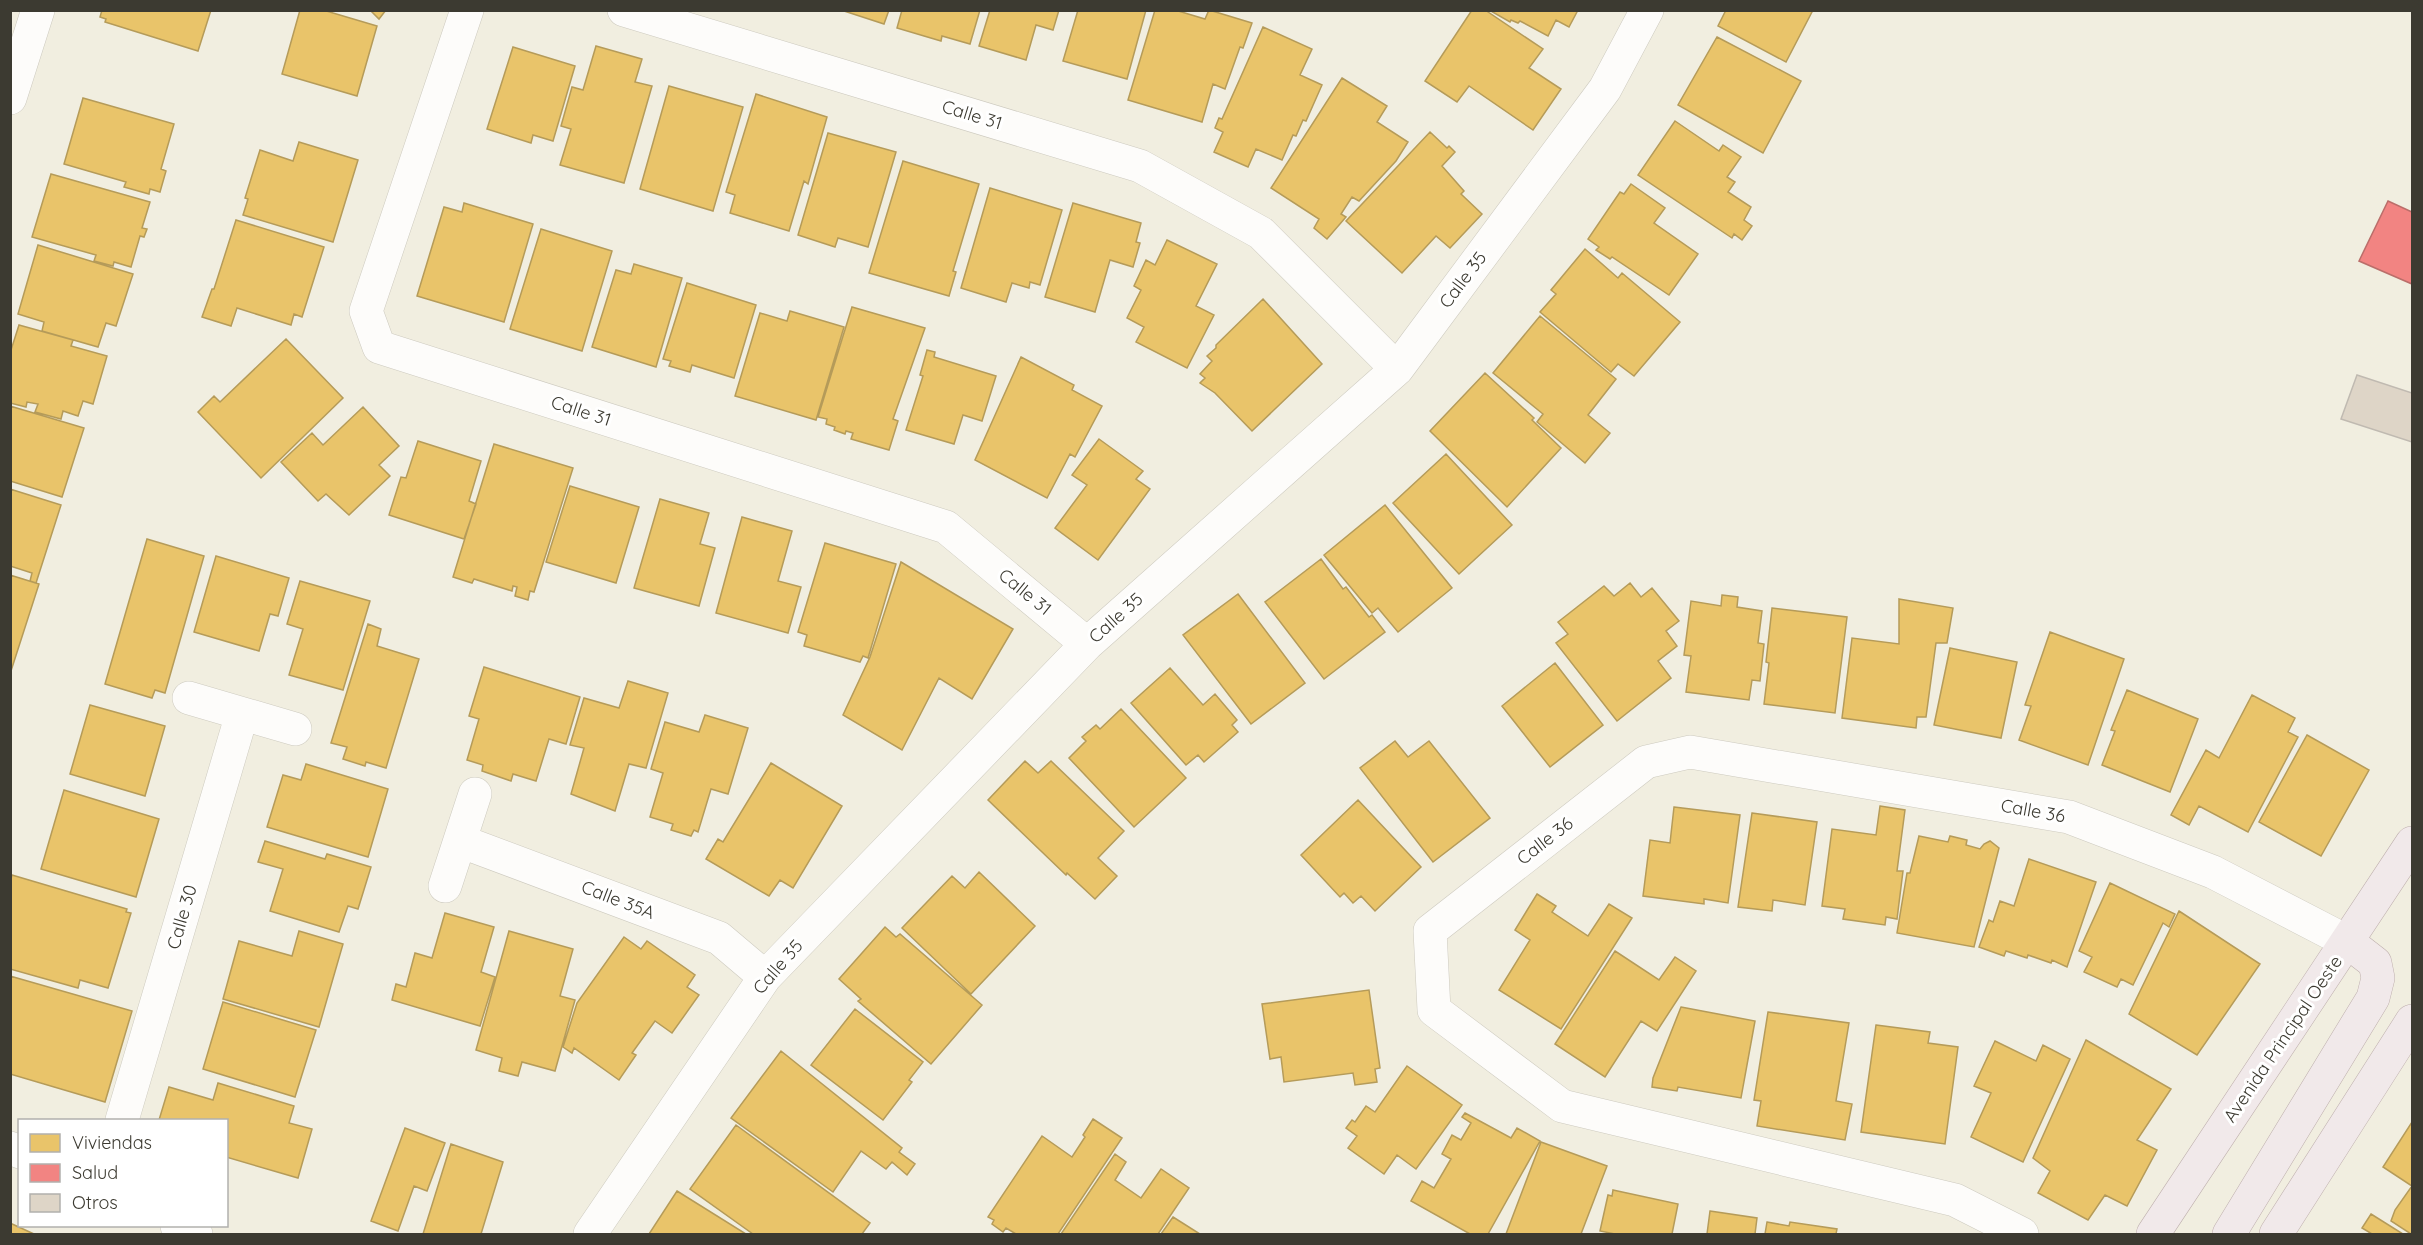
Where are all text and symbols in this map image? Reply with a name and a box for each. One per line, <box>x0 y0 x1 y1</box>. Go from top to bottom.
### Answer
street label: Calle 31 <box>939 94 1005 135</box>
street label: Calle 35 <box>1434 247 1491 313</box>
street label: Calle 31 <box>548 390 614 431</box>
street label: Calle 31 <box>994 563 1057 620</box>
street label: Calle 35 <box>1084 587 1148 648</box>
street label: Calle 36 <box>1999 794 2067 828</box>
street label: Calle 36 <box>1512 811 1578 870</box>
street label: Calle 35A <box>578 875 658 924</box>
street label: Calle 30 <box>161 882 202 952</box>
street label: Calle 35 <box>748 935 808 999</box>
street label: Avenida Principal Oeste <box>2218 951 2347 1127</box>
legend <box>18 1119 228 1227</box>
text: Viviendas <box>72 1131 152 1154</box>
text: Salud <box>72 1161 118 1184</box>
text: Otros <box>72 1191 118 1214</box>

